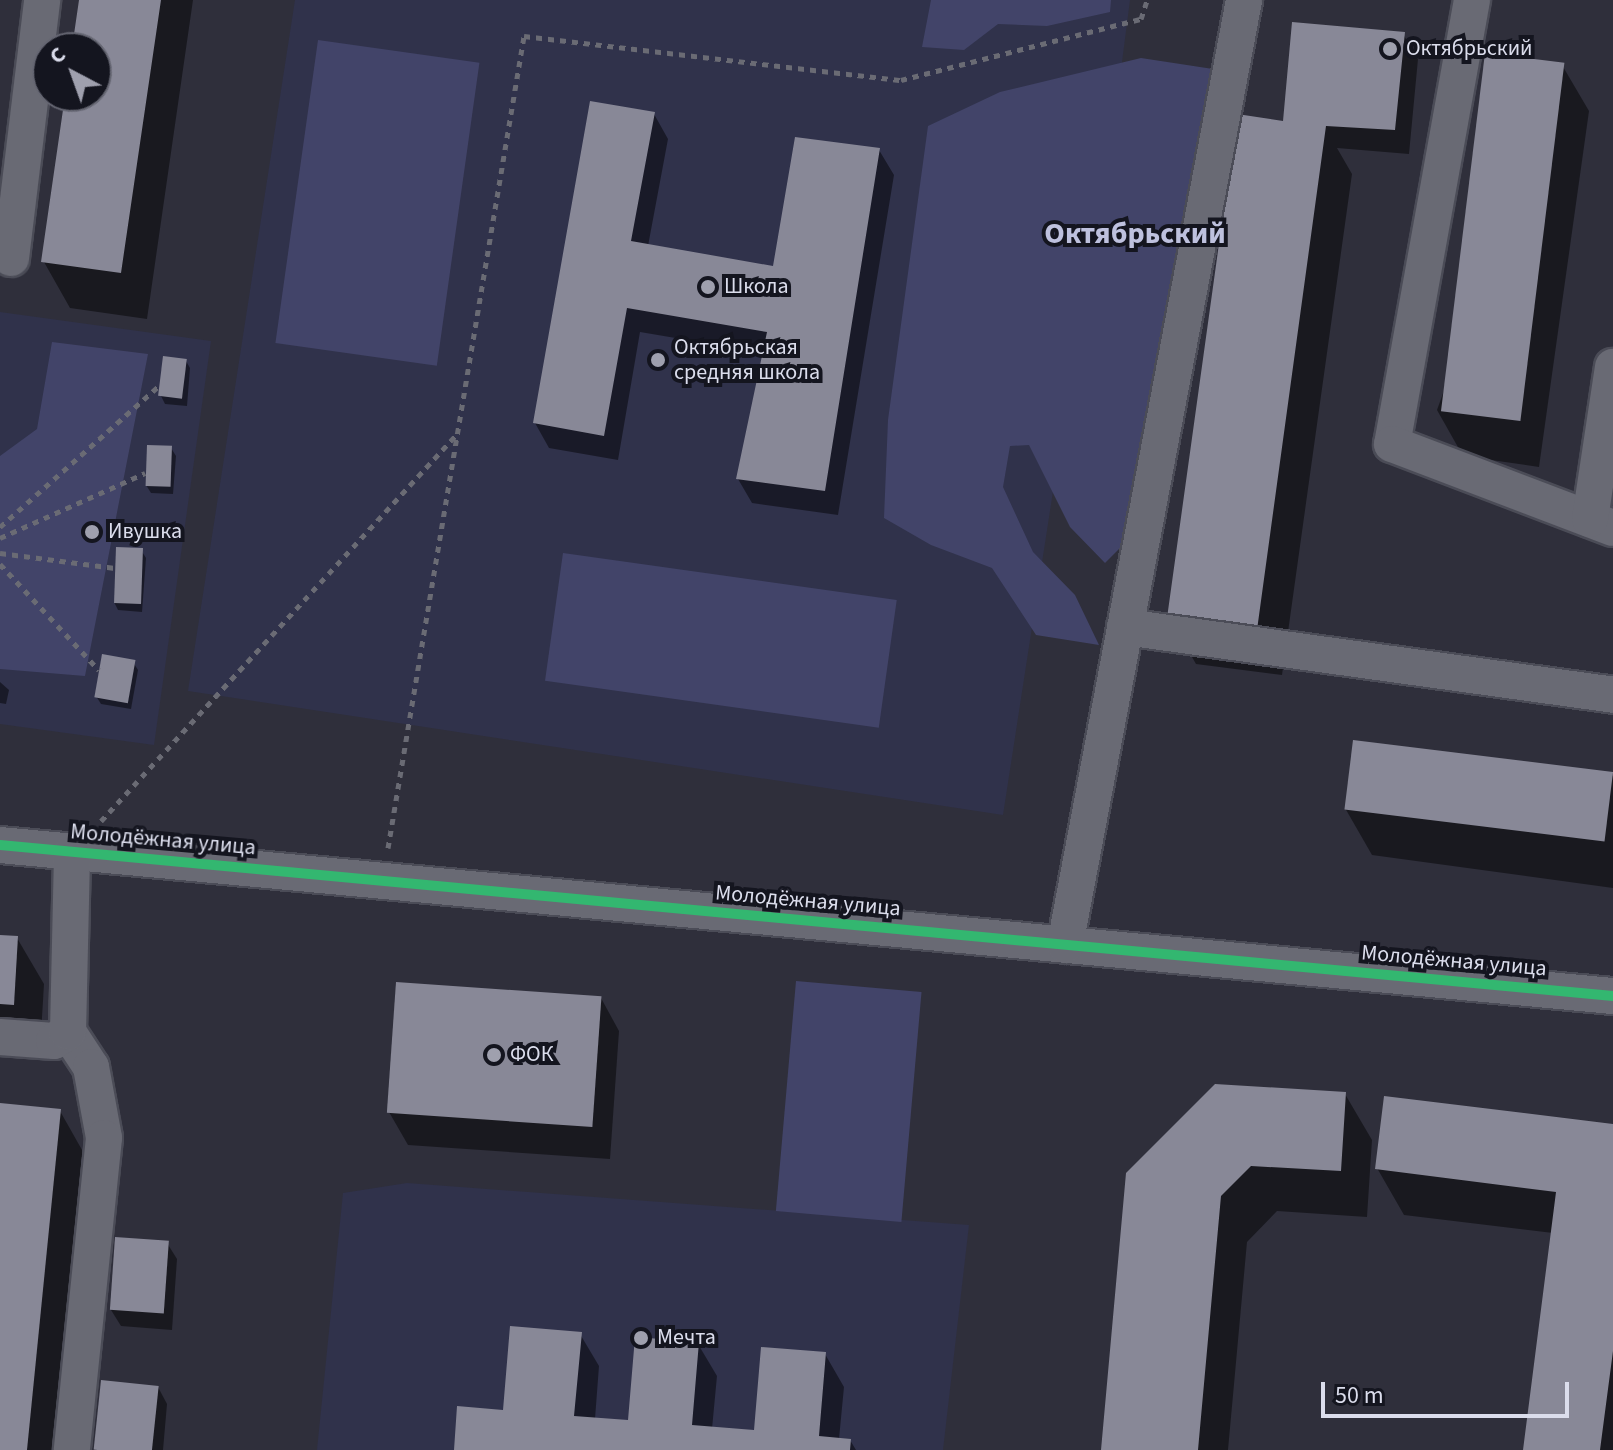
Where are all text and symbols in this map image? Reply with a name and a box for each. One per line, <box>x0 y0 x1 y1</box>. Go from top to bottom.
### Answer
north arrow <box>32 32 112 112</box>
place label: Октябрьский <box>1406 36 1533 62</box>
text: С <box>42 39 73 72</box>
marker: Октябрьский <box>1381 40 1399 58</box>
district label: Октябрьский <box>1044 216 1226 252</box>
place label: Школа <box>724 274 788 300</box>
marker: Школа <box>699 278 717 296</box>
place label: Октябрьская средняя школа <box>674 334 820 386</box>
marker: Октябрьская средняя школа <box>649 351 667 369</box>
place label: Ивушка <box>108 519 182 545</box>
marker: Ивушка <box>83 523 101 541</box>
street label: Молодёжная улица <box>69 819 257 861</box>
street label: Молодёжная улица <box>714 880 902 922</box>
street label: Молодёжная улица <box>1360 940 1548 982</box>
place label: ФОК <box>510 1042 553 1068</box>
marker: ФОК <box>485 1046 503 1064</box>
place label: Мечта <box>657 1325 716 1351</box>
marker: Мечта <box>632 1329 650 1347</box>
scale bar <box>1325 1366 1573 1416</box>
text: 50 m <box>1335 1378 1384 1413</box>

